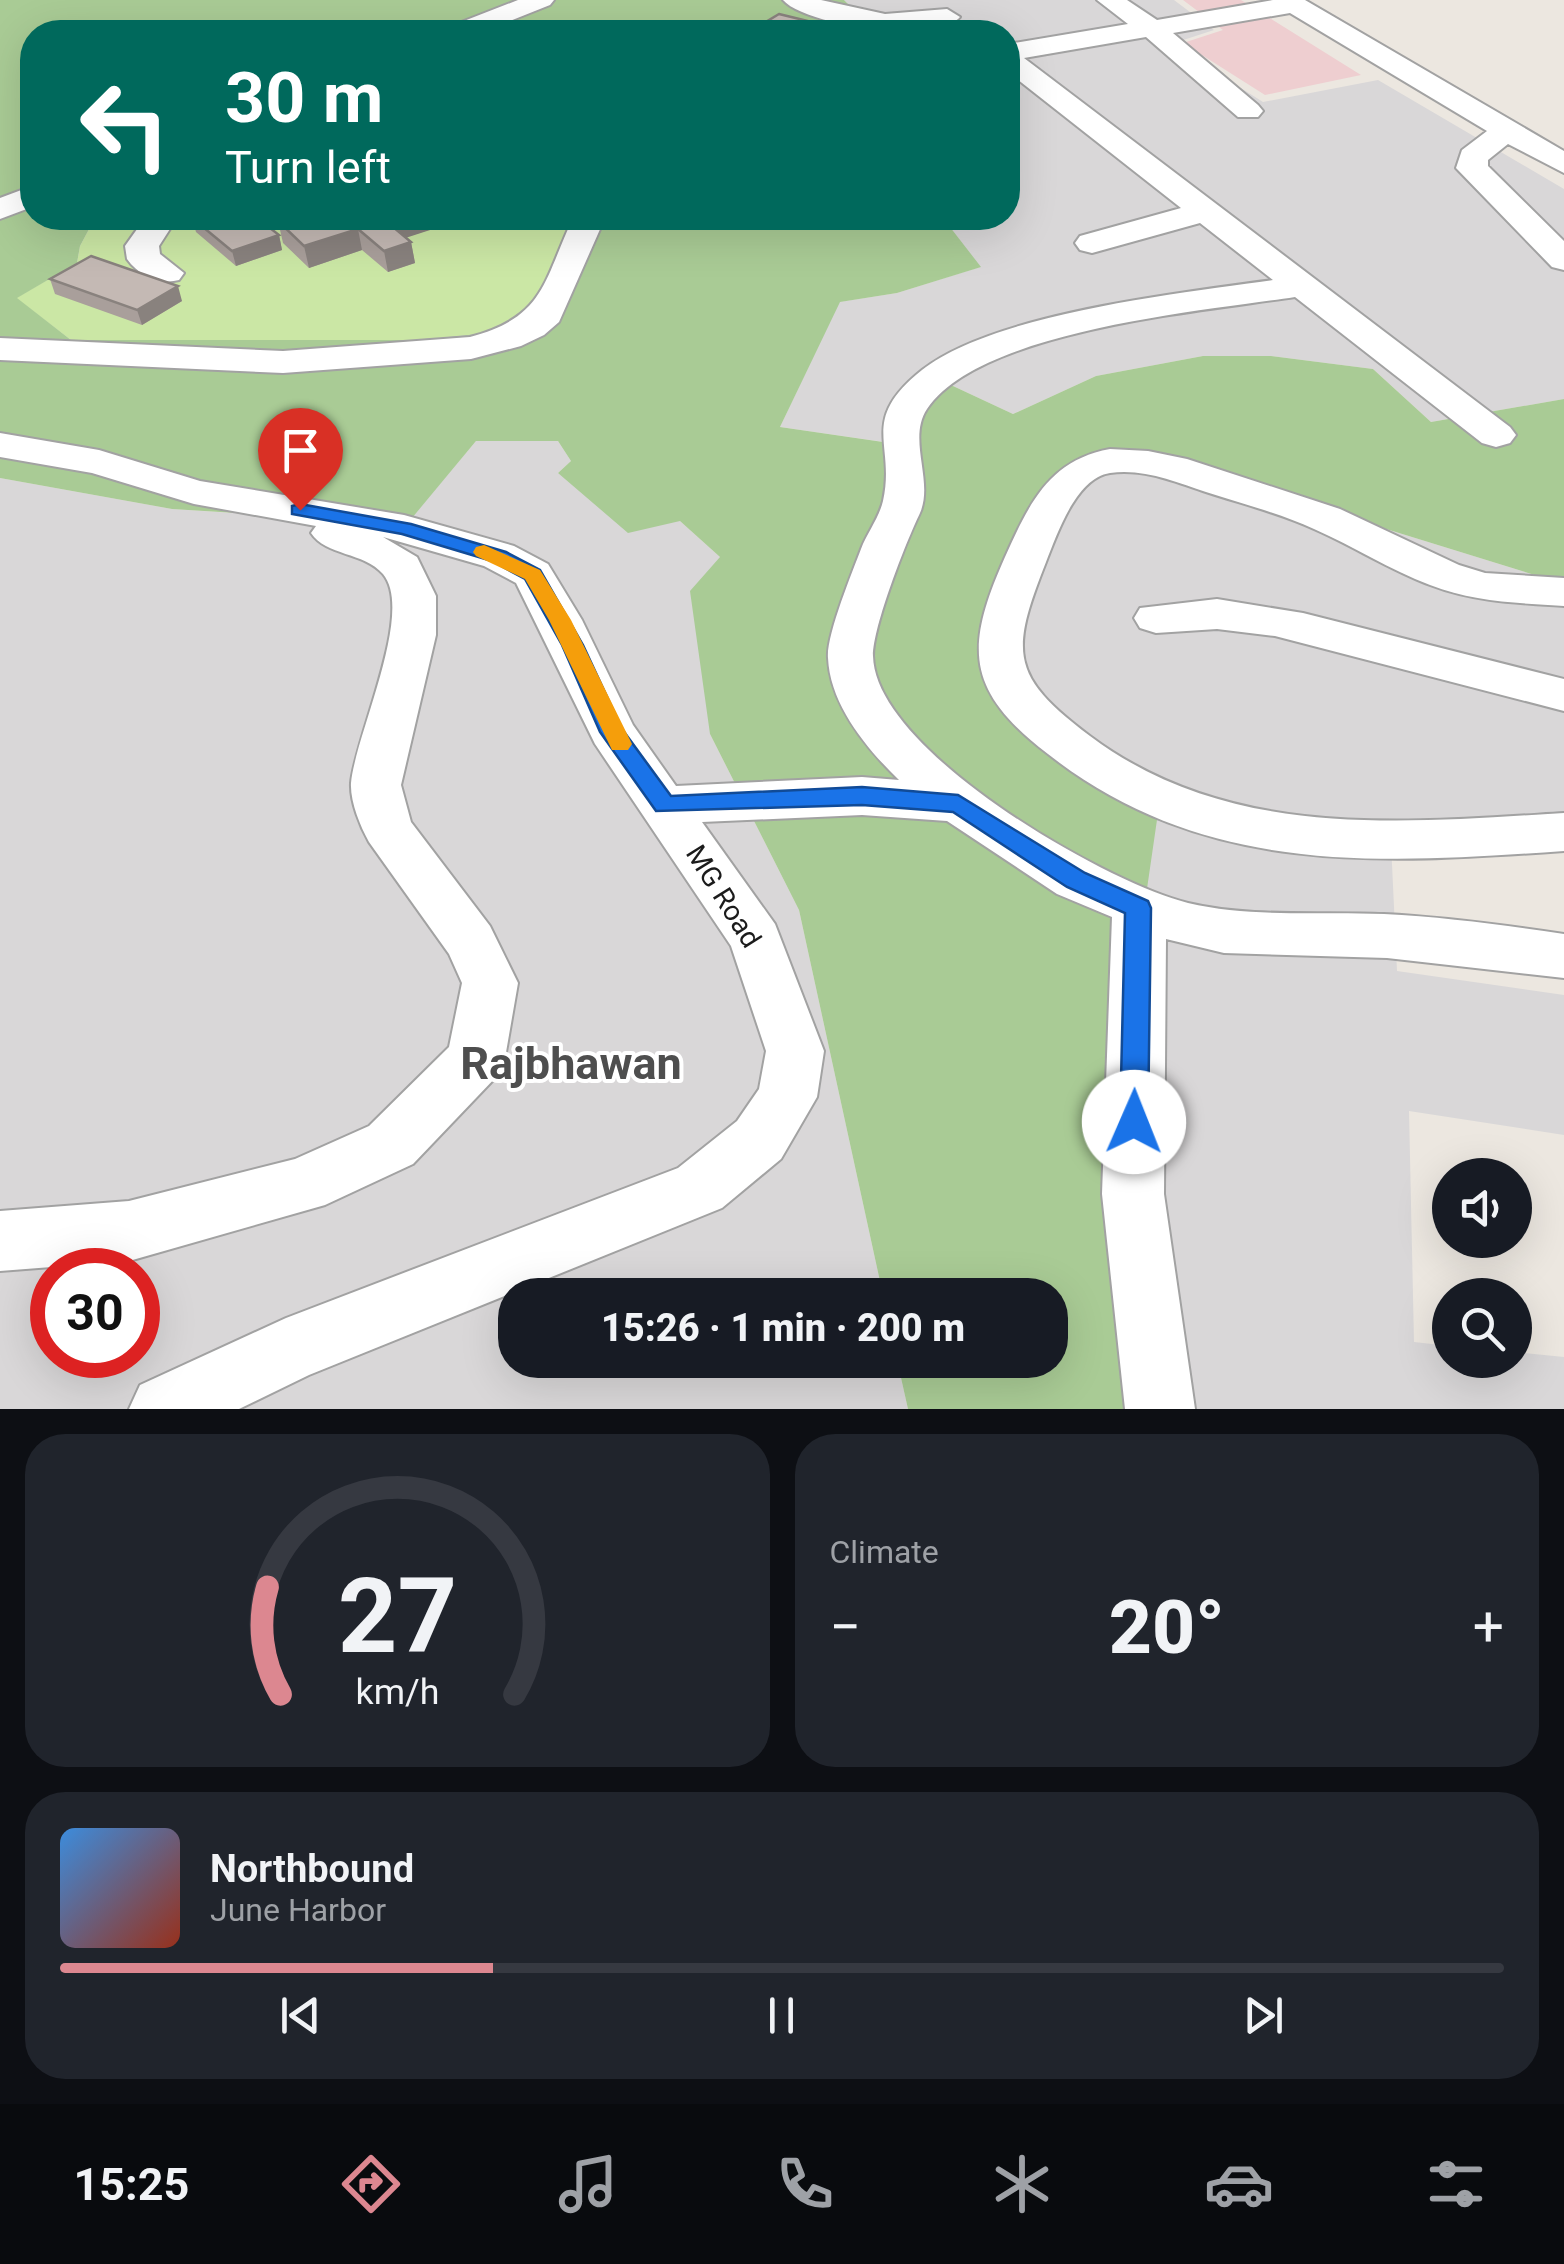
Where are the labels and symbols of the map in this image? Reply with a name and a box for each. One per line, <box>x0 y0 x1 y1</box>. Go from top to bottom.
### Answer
pin <box>258 408 343 511</box>
street label: MG Road <box>679 839 768 954</box>
district label: Rajbhawan <box>460 1037 682 1090</box>
position arrow <box>1082 1070 1186 1174</box>
speed limit sign: 30 <box>30 1248 160 1378</box>

